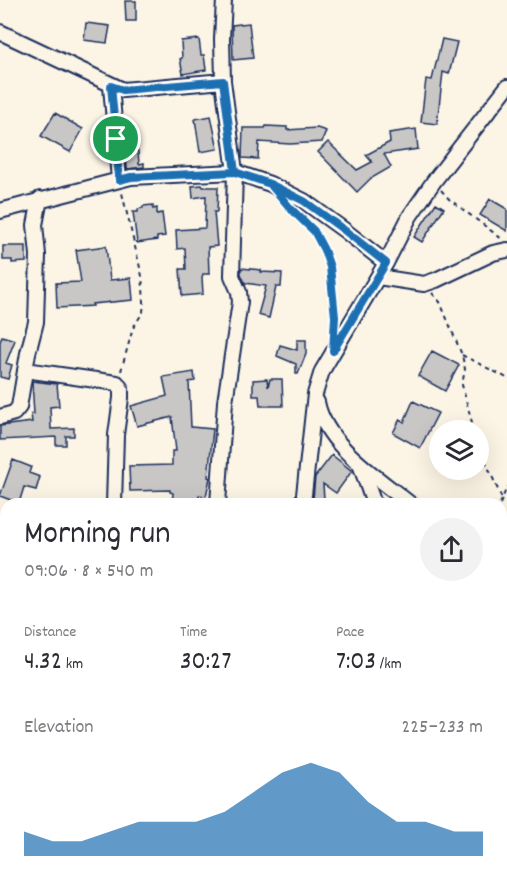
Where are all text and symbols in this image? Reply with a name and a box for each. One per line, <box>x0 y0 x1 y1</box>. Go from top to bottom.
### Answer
pin <box>90 113 141 164</box>
icon: arrive <box>99 122 132 155</box>
map controls <box>429 420 489 480</box>
button: layers <box>429 420 489 480</box>
text: Morning run <box>24 512 171 559</box>
button: share <box>420 518 483 581</box>
text: 09:06 · 8 × 540 m <box>24 558 154 586</box>
text: Distance <box>24 621 76 644</box>
text: Time <box>180 621 207 644</box>
text: Pace <box>336 621 364 644</box>
text: 4.32 <box>24 644 62 681</box>
text: 30:27 <box>180 644 231 681</box>
text: 7:03 <box>336 644 376 681</box>
text: km <box>62 653 83 676</box>
text: /km <box>376 653 402 676</box>
text: Elevation <box>24 714 94 742</box>
text: 225–233 m <box>402 714 483 742</box>

